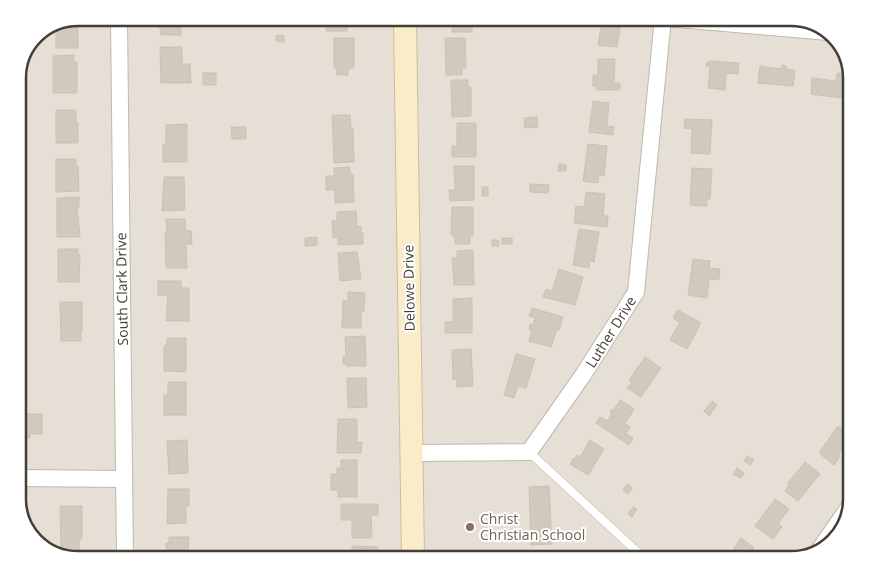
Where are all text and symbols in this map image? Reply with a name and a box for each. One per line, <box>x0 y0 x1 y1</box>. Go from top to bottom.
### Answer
street label: South Clark Drive <box>111 232 132 346</box>
street label: Delowe Drive <box>398 244 419 331</box>
street label: Luther Drive <box>581 292 640 371</box>
place label: Christ Christian School <box>480 509 585 544</box>
marker: Christ Christian School <box>464 521 476 533</box>

